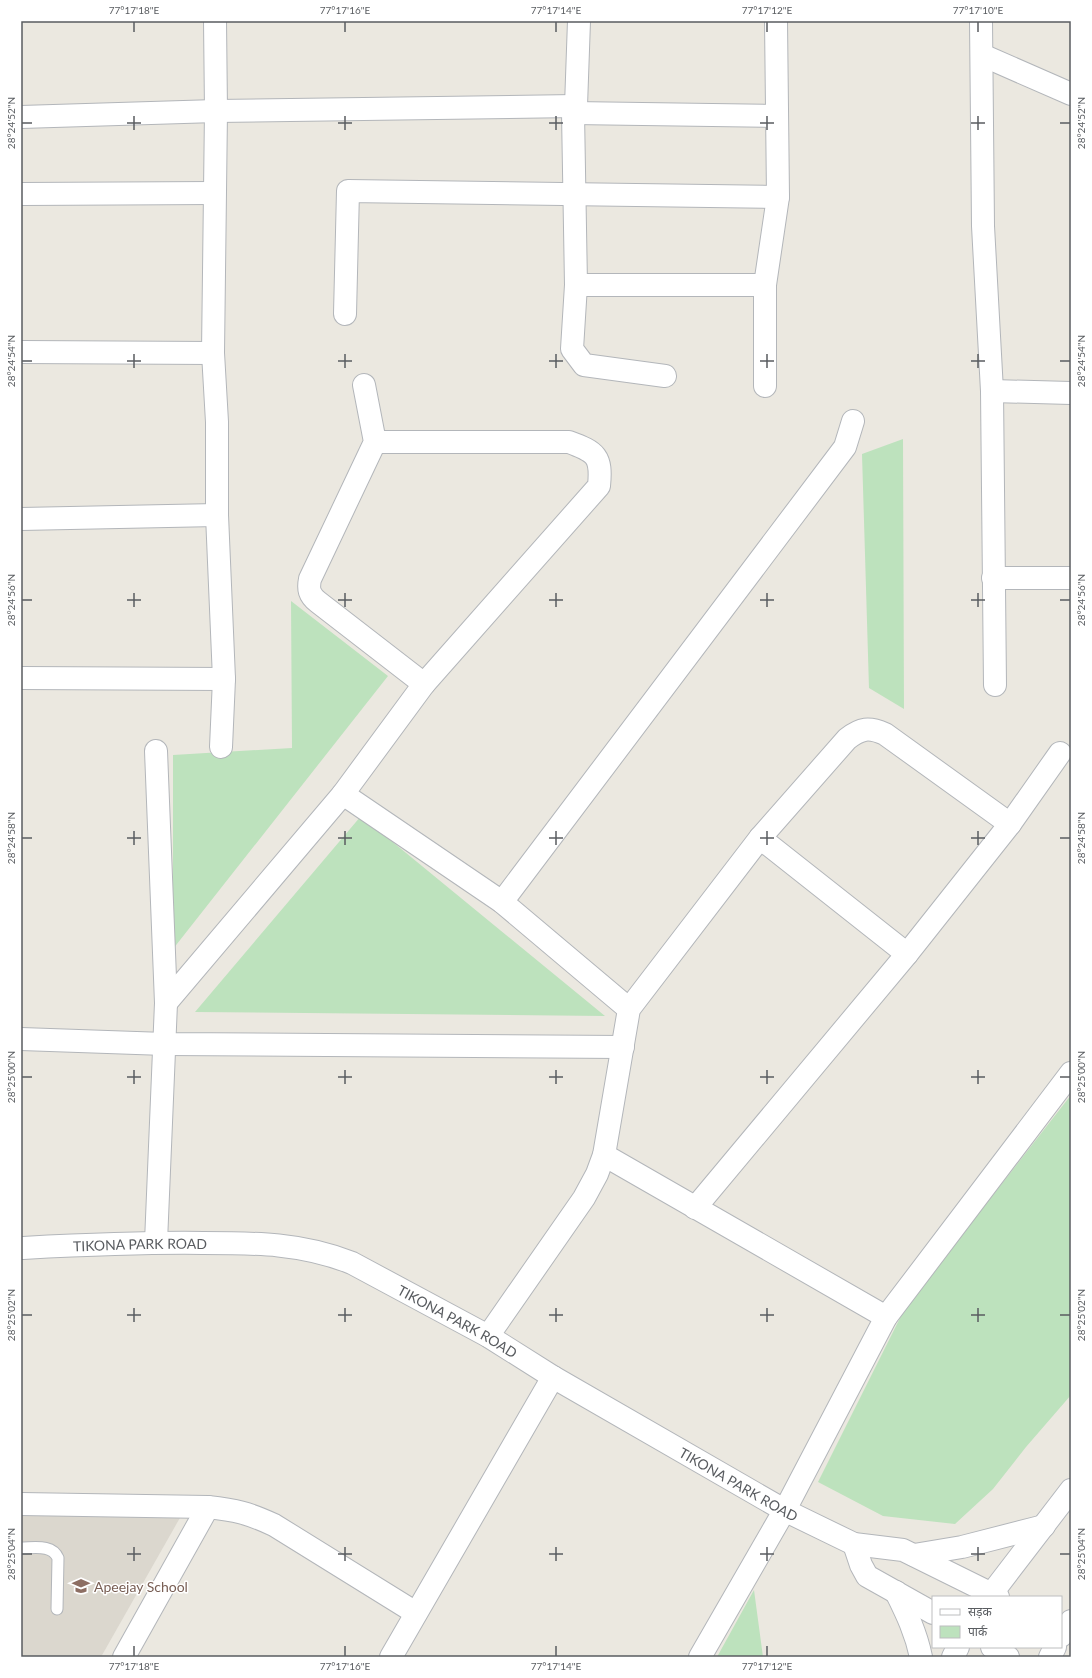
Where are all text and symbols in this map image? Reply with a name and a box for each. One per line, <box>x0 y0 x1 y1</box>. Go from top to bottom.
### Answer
text: 77°17'18"E <box>109 4 159 16</box>
text: 77°17'16"E <box>320 4 370 16</box>
text: 77°17'14"E <box>531 4 581 16</box>
text: 77°17'12"E <box>742 4 792 16</box>
text: 77°17'10"E <box>953 4 1003 16</box>
text: 28°24'52"N <box>5 97 17 149</box>
text: 28°24'52"N <box>1075 97 1087 149</box>
text: 28°24'54"N <box>5 335 17 387</box>
text: 28°24'54"N <box>1075 335 1087 387</box>
text: 28°24'56"N <box>5 574 17 626</box>
text: 28°24'56"N <box>1075 574 1087 626</box>
text: 28°24'58"N <box>5 812 17 864</box>
text: 28°24'58"N <box>1075 812 1087 864</box>
text: 28°25'00"N <box>5 1051 17 1103</box>
text: 28°25'00"N <box>1075 1051 1087 1103</box>
street label: TIKONA PARK ROAD <box>73 1234 207 1254</box>
street label: TIKONA PARK ROAD <box>395 1281 521 1361</box>
text: 28°25'02"N <box>5 1289 17 1341</box>
text: 28°25'02"N <box>1075 1289 1087 1341</box>
street label: TIKONA PARK ROAD <box>676 1443 801 1524</box>
text: 28°25'04"N <box>5 1528 17 1580</box>
text: 28°25'04"N <box>1075 1528 1087 1580</box>
school or university icon: Apeejay School <box>71 1576 91 1596</box>
place label: Apeejay School <box>94 1578 188 1595</box>
legend <box>932 1596 1062 1648</box>
text: सड़क <box>968 1604 993 1619</box>
text: पार्क <box>968 1624 988 1639</box>
text: 77°17'18"E <box>109 1660 159 1672</box>
text: 77°17'16"E <box>320 1660 370 1672</box>
text: 77°17'14"E <box>531 1660 581 1672</box>
text: 77°17'12"E <box>742 1660 792 1672</box>

